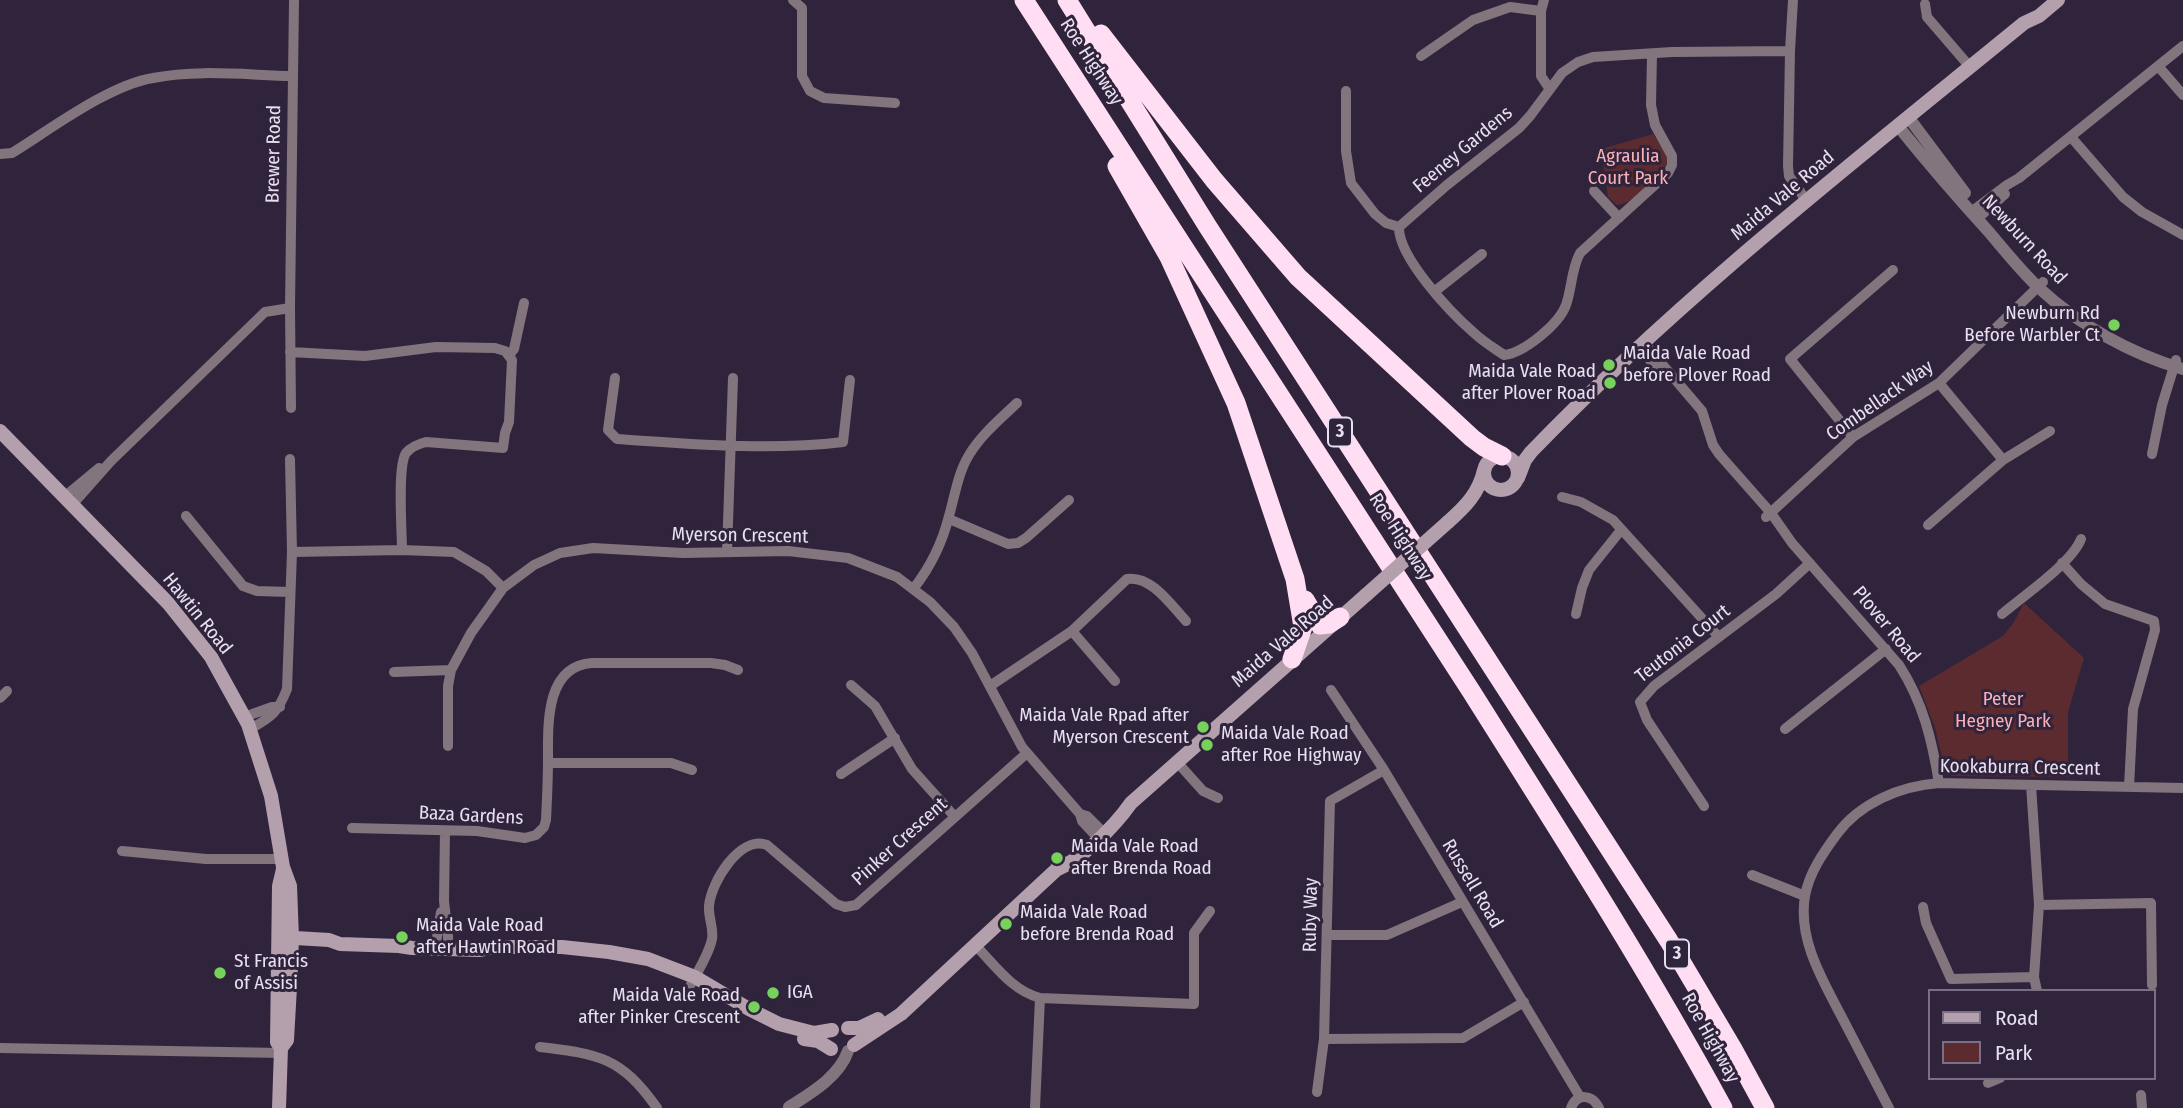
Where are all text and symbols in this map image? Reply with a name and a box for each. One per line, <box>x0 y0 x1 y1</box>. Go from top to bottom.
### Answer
street label: Roe Highway <box>1055 14 1127 110</box>
street label: Feeney Gardens <box>1409 102 1517 198</box>
street label: Brewer Road <box>262 105 286 203</box>
park label: Agraulia Court Park <box>1588 146 1668 190</box>
street label: Maida Vale Road <box>1727 146 1839 246</box>
street label: Newburn Road <box>1977 191 2071 289</box>
place label: Newburn Rd Before Warbler Ct <box>1964 303 2100 347</box>
marker: Newburn Rd Before Warbler Ct <box>2106 317 2122 333</box>
place label: Maida Vale Road before Plover Road <box>1623 343 1771 387</box>
street label: Combellack Way <box>1822 356 1938 446</box>
marker: Maida Vale Road before Plover Road <box>1601 357 1617 373</box>
place label: Maida Vale Road after Plover Road <box>1462 361 1596 405</box>
marker: Maida Vale Road after Plover Road <box>1602 375 1618 391</box>
road number: 3 <box>1328 418 1352 446</box>
street label: Roe Highway <box>1364 489 1436 585</box>
street label: Myerson Crescent <box>672 523 808 549</box>
street label: Hawtin Road <box>157 569 237 659</box>
street label: Plover Road <box>1847 582 1925 668</box>
street label: Maida Vale Road <box>1227 591 1339 693</box>
street label: Teutonia Court <box>1631 600 1735 688</box>
park label: Peter Hegney Park <box>1955 689 2051 733</box>
place label: Maida Vale Rpad after Myerson Crescent <box>1019 705 1189 749</box>
marker: Maida Vale Rpad after Myerson Crescent <box>1195 719 1211 735</box>
place label: Maida Vale Road after Roe Highway <box>1221 723 1361 767</box>
marker: Maida Vale Road after Roe Highway <box>1199 737 1215 753</box>
street label: Kookaburra Crescent <box>1940 755 2100 781</box>
street label: Pinker Crescent <box>848 793 952 891</box>
street label: Baza Gardens <box>418 802 524 830</box>
street label: Russell Road <box>1437 835 1507 933</box>
place label: Maida Vale Road after Brenda Road <box>1071 836 1212 880</box>
marker: Maida Vale Road after Brenda Road <box>1049 850 1065 866</box>
street label: Ruby Way <box>1299 878 1323 952</box>
place label: Maida Vale Road before Brenda Road <box>1020 902 1174 946</box>
place label: Maida Vale Road after Hawtin Road <box>416 915 556 959</box>
marker: Maida Vale Road before Brenda Road <box>998 916 1014 932</box>
marker: Maida Vale Road after Hawtin Road <box>394 929 410 945</box>
road number: 3 <box>1665 939 1689 968</box>
place label: St Francis of Assisi <box>234 951 308 995</box>
marker: St Francis of Assisi <box>212 965 228 981</box>
place label: IGA <box>787 982 813 1004</box>
place label: Maida Vale Road after Pinker Crescent <box>578 985 740 1029</box>
marker: IGA <box>765 985 781 1001</box>
street label: Roe Highway <box>1676 989 1744 1087</box>
legend <box>1927 989 2155 1080</box>
marker: Maida Vale Road after Pinker Crescent <box>746 999 762 1015</box>
text: Road <box>1995 1005 2039 1031</box>
text: Park <box>1995 1040 2032 1066</box>

